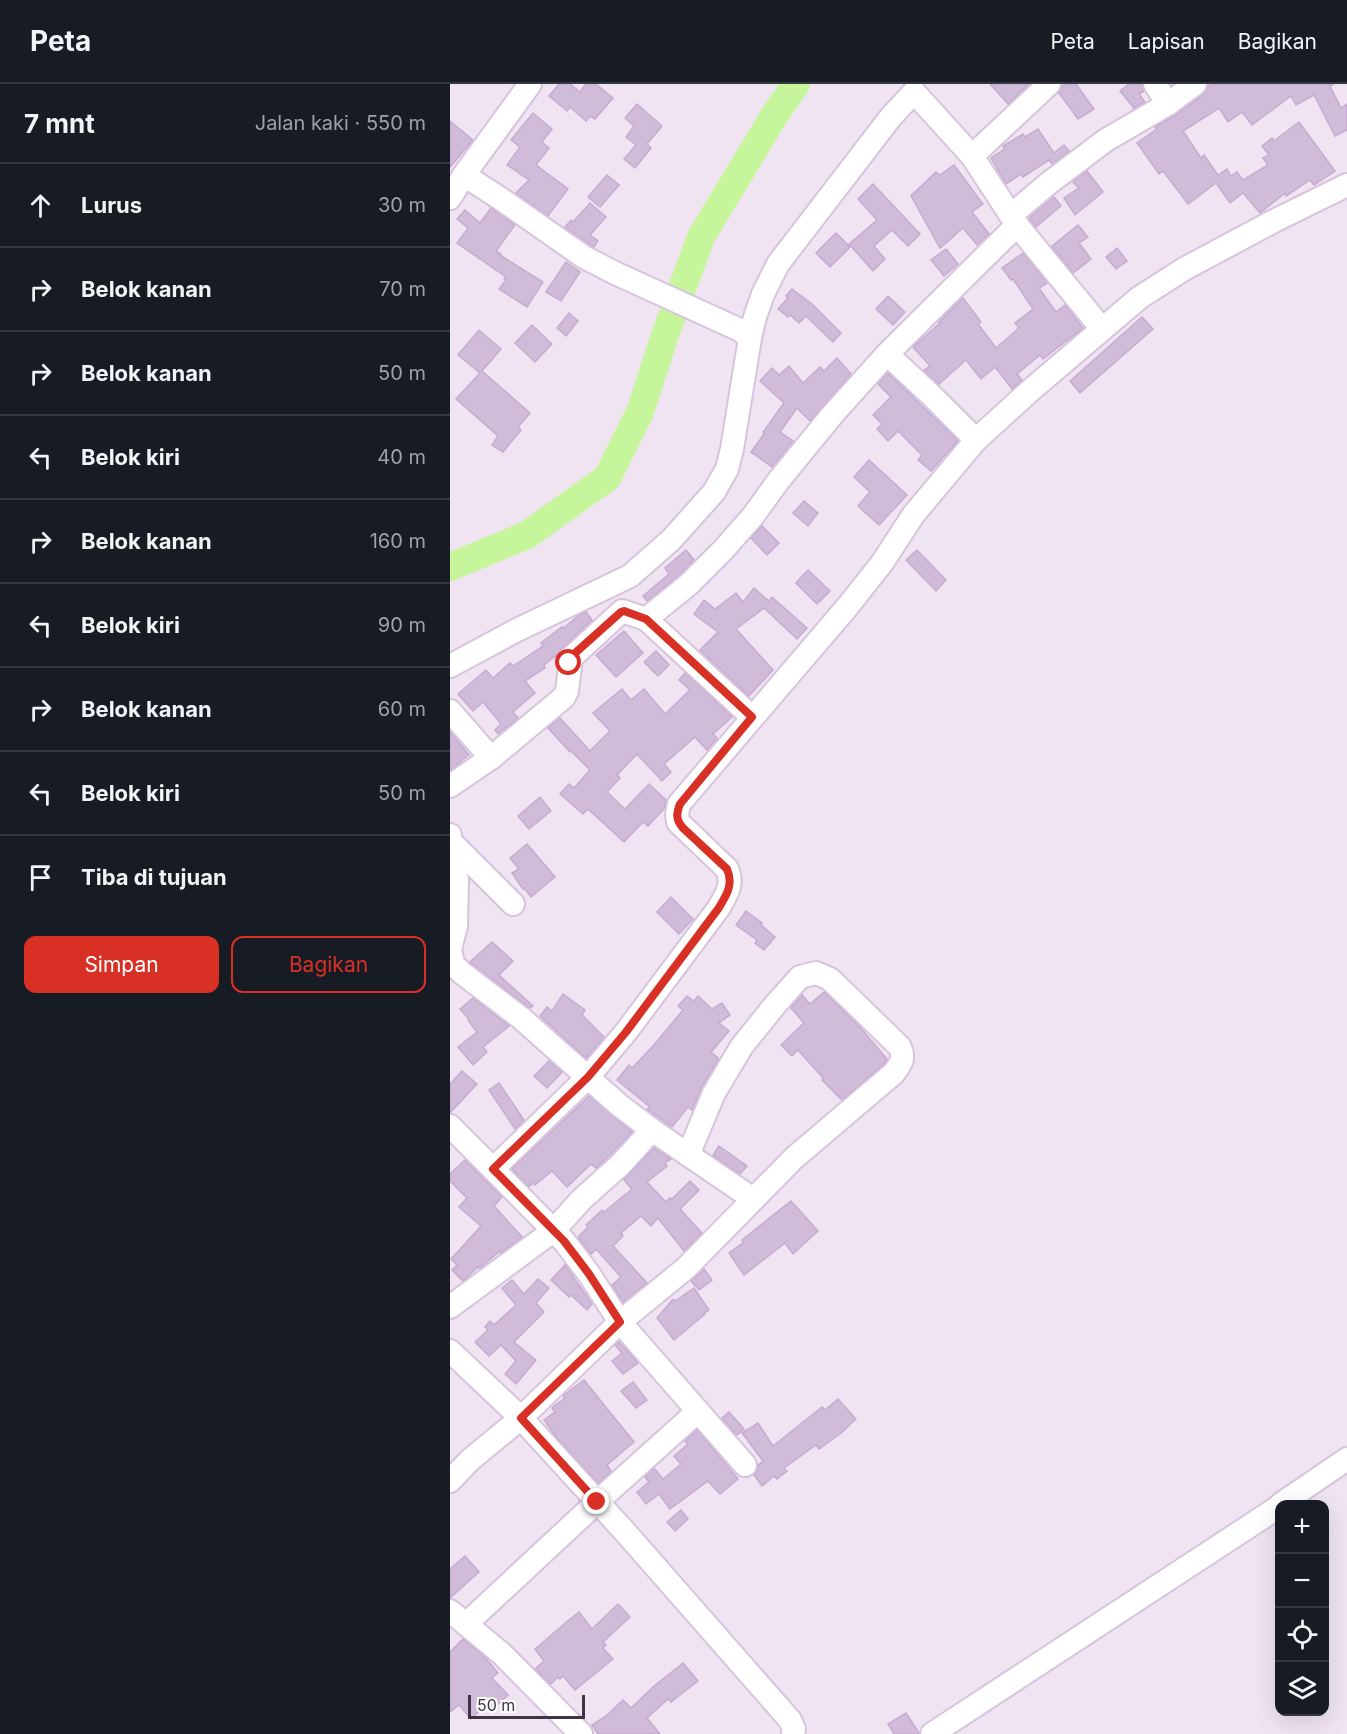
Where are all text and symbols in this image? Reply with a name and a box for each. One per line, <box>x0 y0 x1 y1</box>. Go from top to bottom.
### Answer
text: Peta <box>30 24 91 58</box>
text: Peta <box>1051 29 1095 54</box>
text: Lapisan <box>1128 29 1205 54</box>
text: Bagikan <box>1238 29 1317 54</box>
text: 7 mnt <box>24 108 95 139</box>
text: Jalan kaki · 550 m <box>255 111 426 135</box>
icon: ahead <box>24 189 57 222</box>
text: Lurus <box>81 192 142 218</box>
text: 30 m <box>378 193 426 217</box>
icon: right <box>24 273 57 306</box>
text: Belok kanan <box>81 276 212 302</box>
text: 70 m <box>379 277 426 301</box>
icon: right <box>24 357 57 390</box>
text: Belok kanan <box>81 360 212 386</box>
text: 50 m <box>378 361 426 385</box>
icon: left <box>24 441 57 474</box>
text: Belok kiri <box>81 444 180 470</box>
text: 40 m <box>377 445 426 469</box>
icon: right <box>24 525 57 558</box>
text: Belok kanan <box>81 528 212 554</box>
text: 160 m <box>370 529 426 553</box>
icon: left <box>24 609 57 642</box>
text: Belok kiri <box>81 612 180 638</box>
text: 90 m <box>378 613 426 637</box>
route start <box>555 649 581 675</box>
icon: right <box>24 693 57 726</box>
text: Belok kanan <box>81 696 212 722</box>
text: 60 m <box>378 697 426 721</box>
icon: left <box>24 777 57 810</box>
text: Belok kiri <box>81 780 180 806</box>
text: 50 m <box>378 781 426 805</box>
icon: arrive <box>24 861 57 894</box>
text: Tiba di tujuan <box>81 864 227 890</box>
button: Simpan <box>24 936 219 993</box>
button: Bagikan <box>231 936 426 993</box>
route end <box>583 1488 609 1514</box>
map controls <box>1275 1500 1329 1716</box>
button: + <box>1275 1500 1329 1554</box>
button: − <box>1275 1554 1329 1608</box>
button: locate <box>1275 1608 1329 1662</box>
button: layers <box>1275 1662 1329 1716</box>
scale bar <box>468 1692 585 1720</box>
text: 50 m <box>477 1695 515 1715</box>

